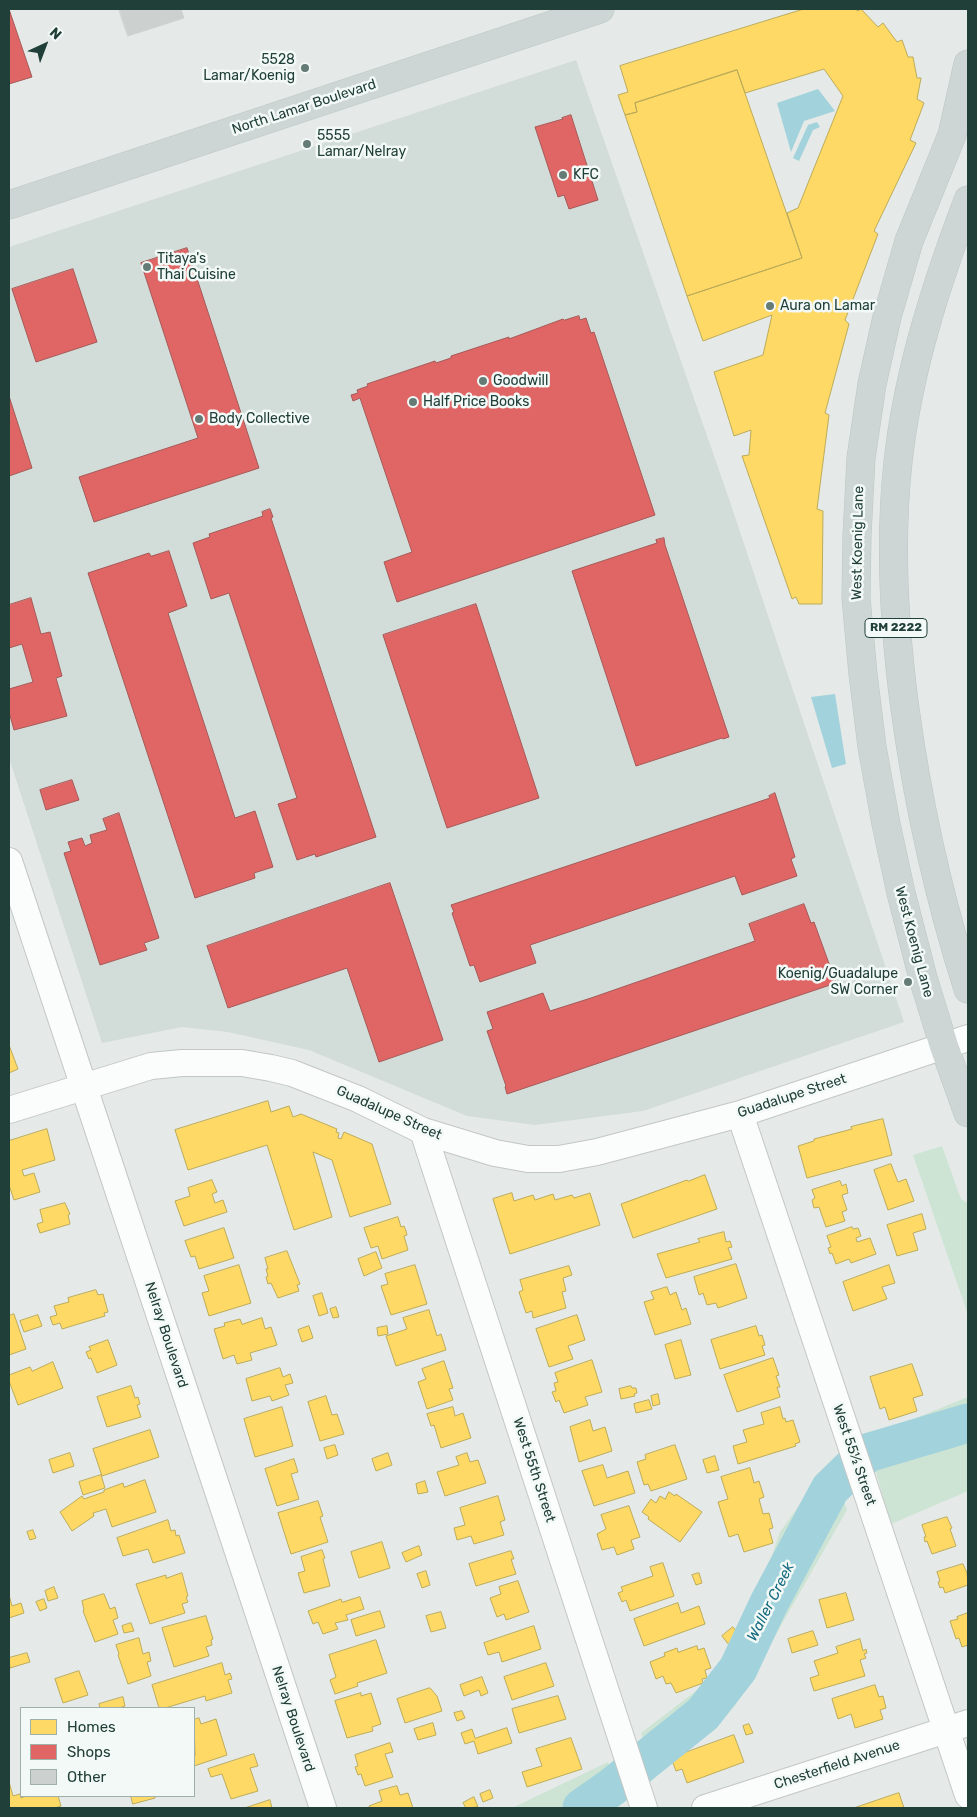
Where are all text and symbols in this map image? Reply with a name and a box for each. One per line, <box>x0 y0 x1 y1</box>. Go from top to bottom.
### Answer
north arrow <box>20 20 70 70</box>
text: N <box>46 24 65 43</box>
place label: 5528 Lamar/Koenig <box>203 52 295 84</box>
marker: 5528 Lamar/Koenig <box>299 62 311 74</box>
street label: North Lamar Boulevard <box>230 76 378 138</box>
place label: 5555 Lamar/Nelray <box>317 128 406 160</box>
marker: 5555 Lamar/Nelray <box>301 138 313 150</box>
place label: KFC <box>573 167 599 183</box>
marker: KFC <box>557 169 569 181</box>
place label: Titaya's Thai Cuisine <box>157 251 236 284</box>
marker: Titaya's Thai Cuisine <box>141 261 153 273</box>
place label: Aura on Lamar <box>780 298 875 314</box>
marker: Aura on Lamar <box>764 300 776 312</box>
place label: Goodwill <box>493 373 548 389</box>
marker: Goodwill <box>477 375 489 387</box>
place label: Half Price Books <box>423 394 529 410</box>
marker: Half Price Books <box>407 396 419 408</box>
place label: Body Collective <box>209 411 310 427</box>
marker: Body Collective <box>193 413 205 425</box>
street label: West Koenig Lane <box>849 486 867 600</box>
road number: RM 2222 <box>865 618 927 638</box>
street label: West Koenig Lane <box>891 885 937 999</box>
place label: Koenig/Guadalupe SW Corner <box>778 966 898 999</box>
marker: Koenig/Guadalupe SW Corner <box>902 976 914 988</box>
street label: Guadalupe Street <box>735 1070 849 1122</box>
street label: Guadalupe Street <box>334 1082 444 1144</box>
street label: Nelray Boulevard <box>141 1280 191 1390</box>
street label: West 55½ Street <box>829 1402 879 1508</box>
street label: West 55th Street <box>509 1415 559 1525</box>
water label: Waller Creek <box>743 1560 799 1644</box>
street label: Nelray Boulevard <box>268 1664 318 1774</box>
legend <box>20 1707 195 1797</box>
text: Homes <box>67 1718 116 1736</box>
street label: Chesterfield Avenue <box>772 1737 902 1793</box>
text: Shops <box>67 1743 111 1761</box>
text: Other <box>67 1768 106 1786</box>

